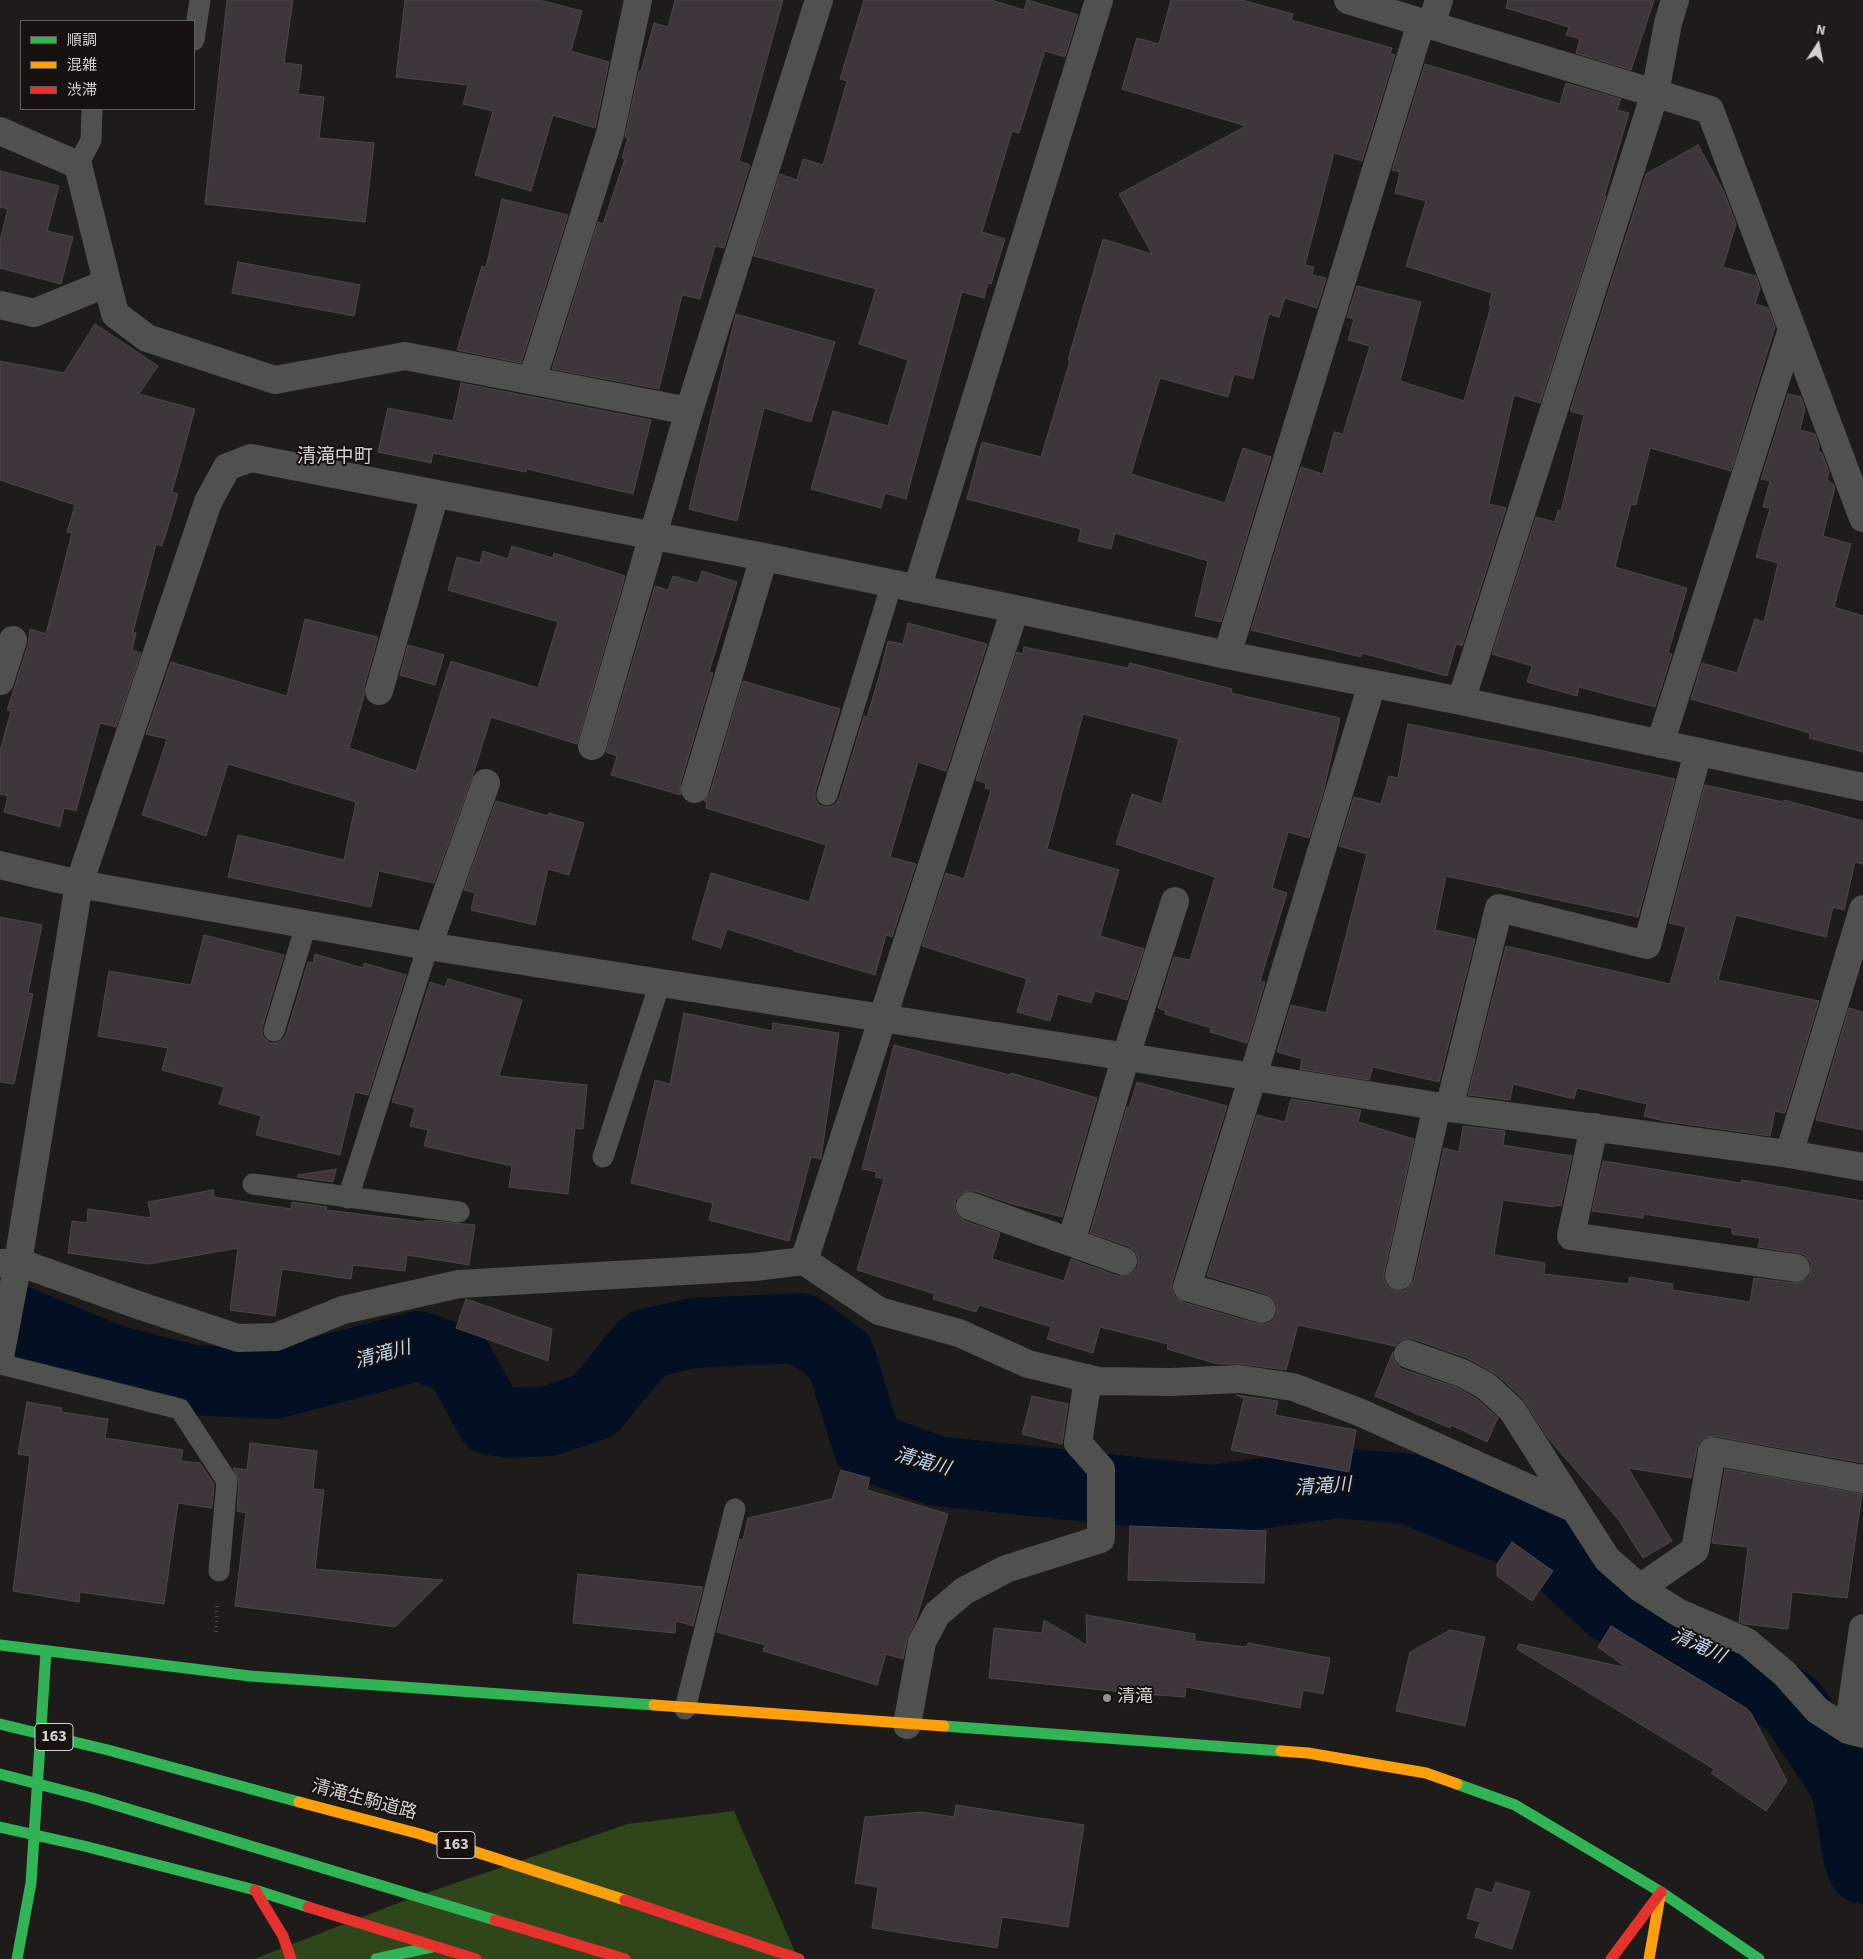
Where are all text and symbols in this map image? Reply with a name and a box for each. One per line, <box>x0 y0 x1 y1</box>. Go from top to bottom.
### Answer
legend <box>20 20 195 110</box>
north arrow <box>1793 20 1843 70</box>
text: N <box>1814 20 1827 41</box>
text: 順調 <box>67 30 97 51</box>
text: 混雑 <box>67 55 97 76</box>
text: 渋滞 <box>67 80 97 101</box>
district label: 清滝中町 <box>297 447 373 469</box>
water label: 清滝川 <box>353 1338 413 1374</box>
water label: 清滝川 <box>891 1444 953 1482</box>
water label: 清滝川 <box>1294 1475 1352 1501</box>
water label: 清滝川 <box>1667 1625 1729 1669</box>
place label: 清滝 <box>1117 1687 1153 1709</box>
marker: 清滝 <box>1101 1692 1113 1704</box>
road number: 163 <box>35 1724 73 1750</box>
street label: 清滝生駒道路 <box>309 1777 419 1825</box>
road number: 163 <box>437 1832 475 1858</box>

